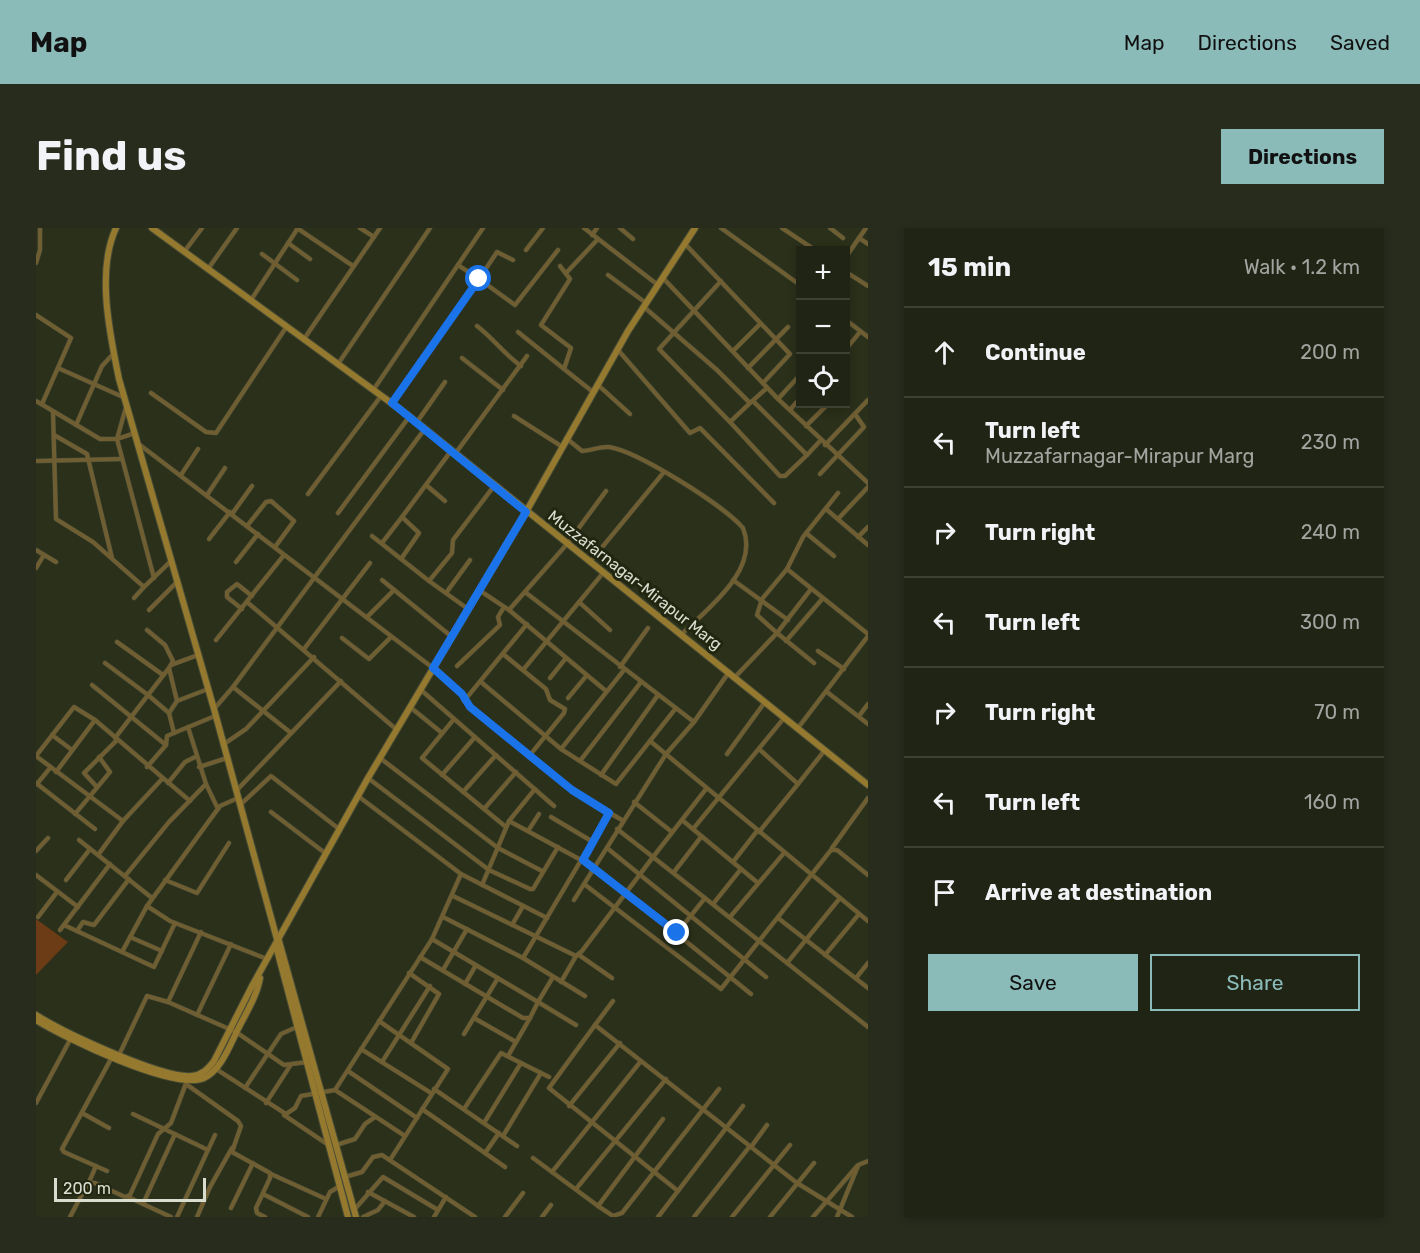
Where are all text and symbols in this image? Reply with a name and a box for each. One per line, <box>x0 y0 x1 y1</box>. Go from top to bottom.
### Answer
text: Map <box>30 26 87 59</box>
text: Map <box>1124 30 1165 55</box>
text: Directions <box>1198 30 1297 55</box>
text: Saved <box>1330 30 1390 55</box>
button: Directions <box>1221 129 1384 184</box>
text: Find us <box>36 131 187 181</box>
map controls <box>796 246 850 408</box>
button: + <box>796 246 850 300</box>
text: 15 min <box>928 252 1011 283</box>
text: Walk · 1.2 km <box>1244 255 1360 279</box>
route start <box>465 265 491 291</box>
button: − <box>796 300 850 354</box>
icon: ahead <box>928 336 961 369</box>
text: Continue <box>985 339 1086 366</box>
text: 200 m <box>1300 340 1360 364</box>
button: locate <box>796 354 850 408</box>
text: Turn left <box>985 417 1080 444</box>
icon: left <box>928 426 961 459</box>
text: 230 m <box>1301 430 1360 454</box>
text: Muzzafarnagar-Mirapur Marg <box>985 444 1254 468</box>
street label: Muzzafarnagar-Mirapur Marg <box>544 506 726 654</box>
icon: right <box>928 516 961 549</box>
text: Turn right <box>985 519 1095 546</box>
text: 240 m <box>1301 520 1360 544</box>
icon: left <box>928 606 961 639</box>
text: Turn left <box>985 609 1080 636</box>
text: 300 m <box>1300 610 1360 634</box>
icon: right <box>928 696 961 729</box>
text: Turn right <box>985 699 1095 726</box>
text: 70 m <box>1314 700 1360 724</box>
icon: left <box>928 786 961 819</box>
text: Turn left <box>985 789 1080 816</box>
text: 160 m <box>1304 790 1360 814</box>
icon: arrive <box>928 876 961 909</box>
text: Arrive at destination <box>985 879 1212 906</box>
route end <box>663 919 689 945</box>
button: Save <box>928 954 1138 1011</box>
button: Share <box>1150 954 1360 1011</box>
scale bar <box>54 1175 206 1202</box>
text: 200 m <box>63 1179 111 1198</box>

